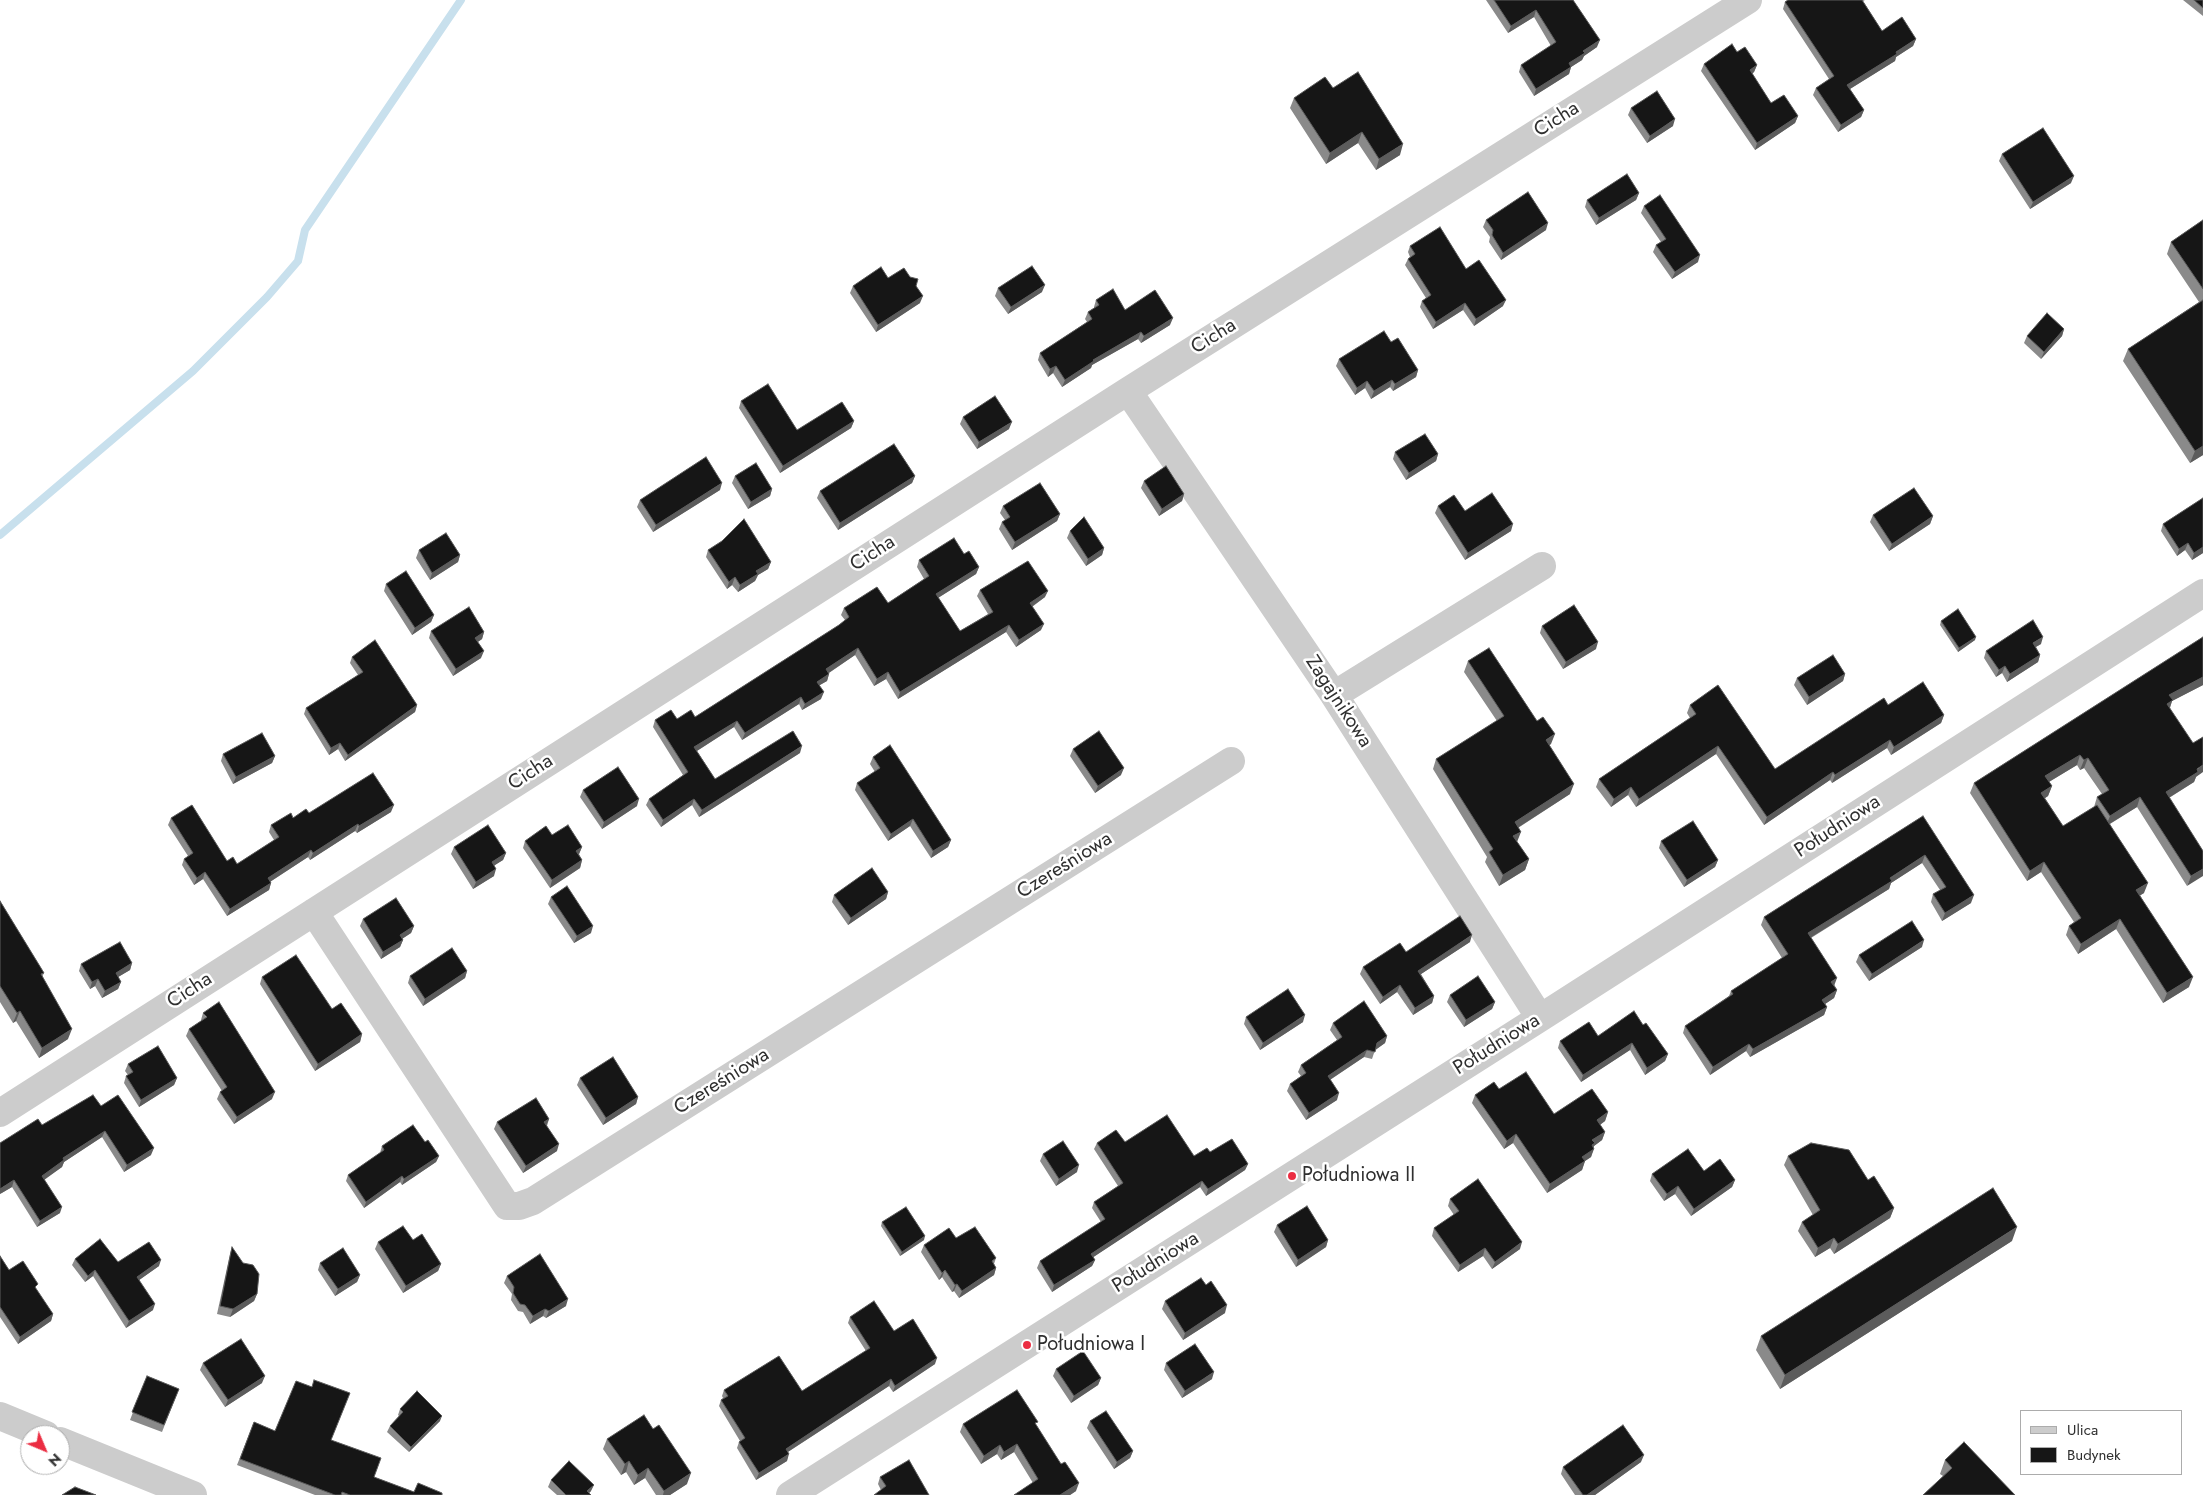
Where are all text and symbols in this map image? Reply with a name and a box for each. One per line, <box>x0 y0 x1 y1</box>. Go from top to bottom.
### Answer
street label: Cicha <box>1530 97 1584 143</box>
street label: Cicha <box>1187 314 1241 360</box>
street label: Cicha <box>846 531 900 577</box>
street label: Zagajnikowa <box>1299 652 1377 752</box>
street label: Cicha <box>504 750 558 796</box>
street label: Południowa <box>1791 790 1885 864</box>
street label: Czereśniowa <box>1013 827 1117 905</box>
street label: Cicha <box>163 968 217 1014</box>
street label: Południowa <box>1449 1009 1545 1081</box>
street label: Czereśniowa <box>670 1043 774 1121</box>
place label: Południowa II <box>1302 1164 1415 1188</box>
marker: Południowa II <box>1286 1170 1298 1182</box>
street label: Południowa <box>1108 1227 1204 1299</box>
place label: Południowa I <box>1037 1333 1145 1357</box>
marker: Południowa I <box>1021 1339 1033 1351</box>
legend <box>2020 1410 2183 1475</box>
text: Ulica <box>2067 1419 2098 1441</box>
north arrow <box>20 1425 70 1475</box>
text: Budynek <box>2067 1444 2121 1466</box>
text: N <box>44 1449 66 1471</box>

